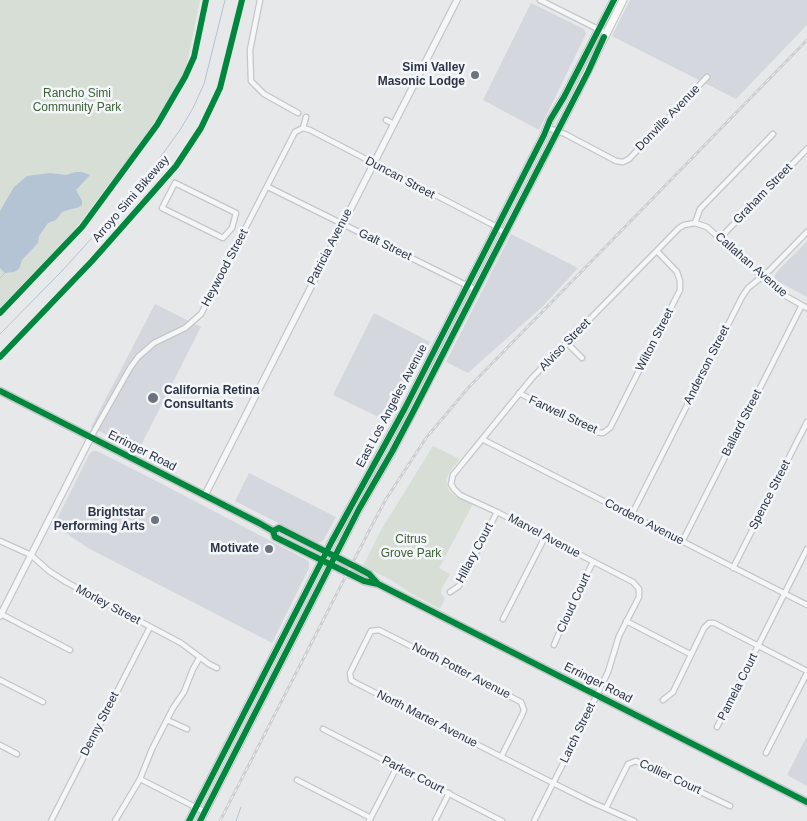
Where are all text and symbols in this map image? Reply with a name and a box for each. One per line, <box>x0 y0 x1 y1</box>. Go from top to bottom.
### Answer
place label: Simi Valley Masonic Lodge <box>378 61 465 89</box>
marker: Simi Valley Masonic Lodge <box>469 69 481 81</box>
street label: Donville Avenue <box>633 82 703 154</box>
park label: Rancho Simi Community Park <box>33 87 121 115</box>
street label: Arroyo Simi Bikeway <box>89 153 173 245</box>
street label: Duncan Street <box>363 154 437 202</box>
street label: Graham Street <box>730 161 796 227</box>
street label: Patricia Avenue <box>305 206 355 288</box>
street label: Galt Street <box>356 226 414 264</box>
street label: Heywood Street <box>199 227 251 309</box>
street label: Callahan Avenue <box>712 230 790 300</box>
street label: Wilton Street <box>633 306 677 374</box>
street label: Alviso Street <box>536 316 594 374</box>
street label: Anderson Street <box>681 323 733 407</box>
street label: East Los Angeles Avenue <box>353 342 431 470</box>
place label: California Retina Consultants <box>164 384 259 412</box>
street label: Ballard Street <box>719 387 765 459</box>
marker: California Retina Consultants <box>146 391 160 405</box>
street label: Farwell Street <box>526 393 600 437</box>
street label: Erringer Road <box>105 428 179 474</box>
street label: Spence Street <box>746 458 794 532</box>
street label: Cordero Avenue <box>602 496 686 548</box>
place label: Brightstar Performing Arts <box>54 506 145 534</box>
street label: Marvel Avenue <box>505 511 583 561</box>
marker: Brightstar Performing Arts <box>149 514 161 526</box>
street label: Hillary Court <box>453 520 497 586</box>
park label: Citrus Grove Park <box>381 533 441 561</box>
place label: Motivate <box>210 542 259 556</box>
marker: Motivate <box>263 543 275 555</box>
street label: Cloud Court <box>554 571 594 635</box>
street label: Morley Street <box>73 582 143 628</box>
street label: North Potter Avenue <box>409 640 513 702</box>
street label: Pamela Court <box>715 651 761 723</box>
street label: Erringer Road <box>561 660 635 706</box>
street label: North Marter Avenue <box>374 687 480 751</box>
street label: Denny Street <box>78 690 122 758</box>
street label: Larch Street <box>557 700 599 766</box>
street label: Parker Court <box>379 753 447 797</box>
street label: Collier Court <box>637 756 703 798</box>

